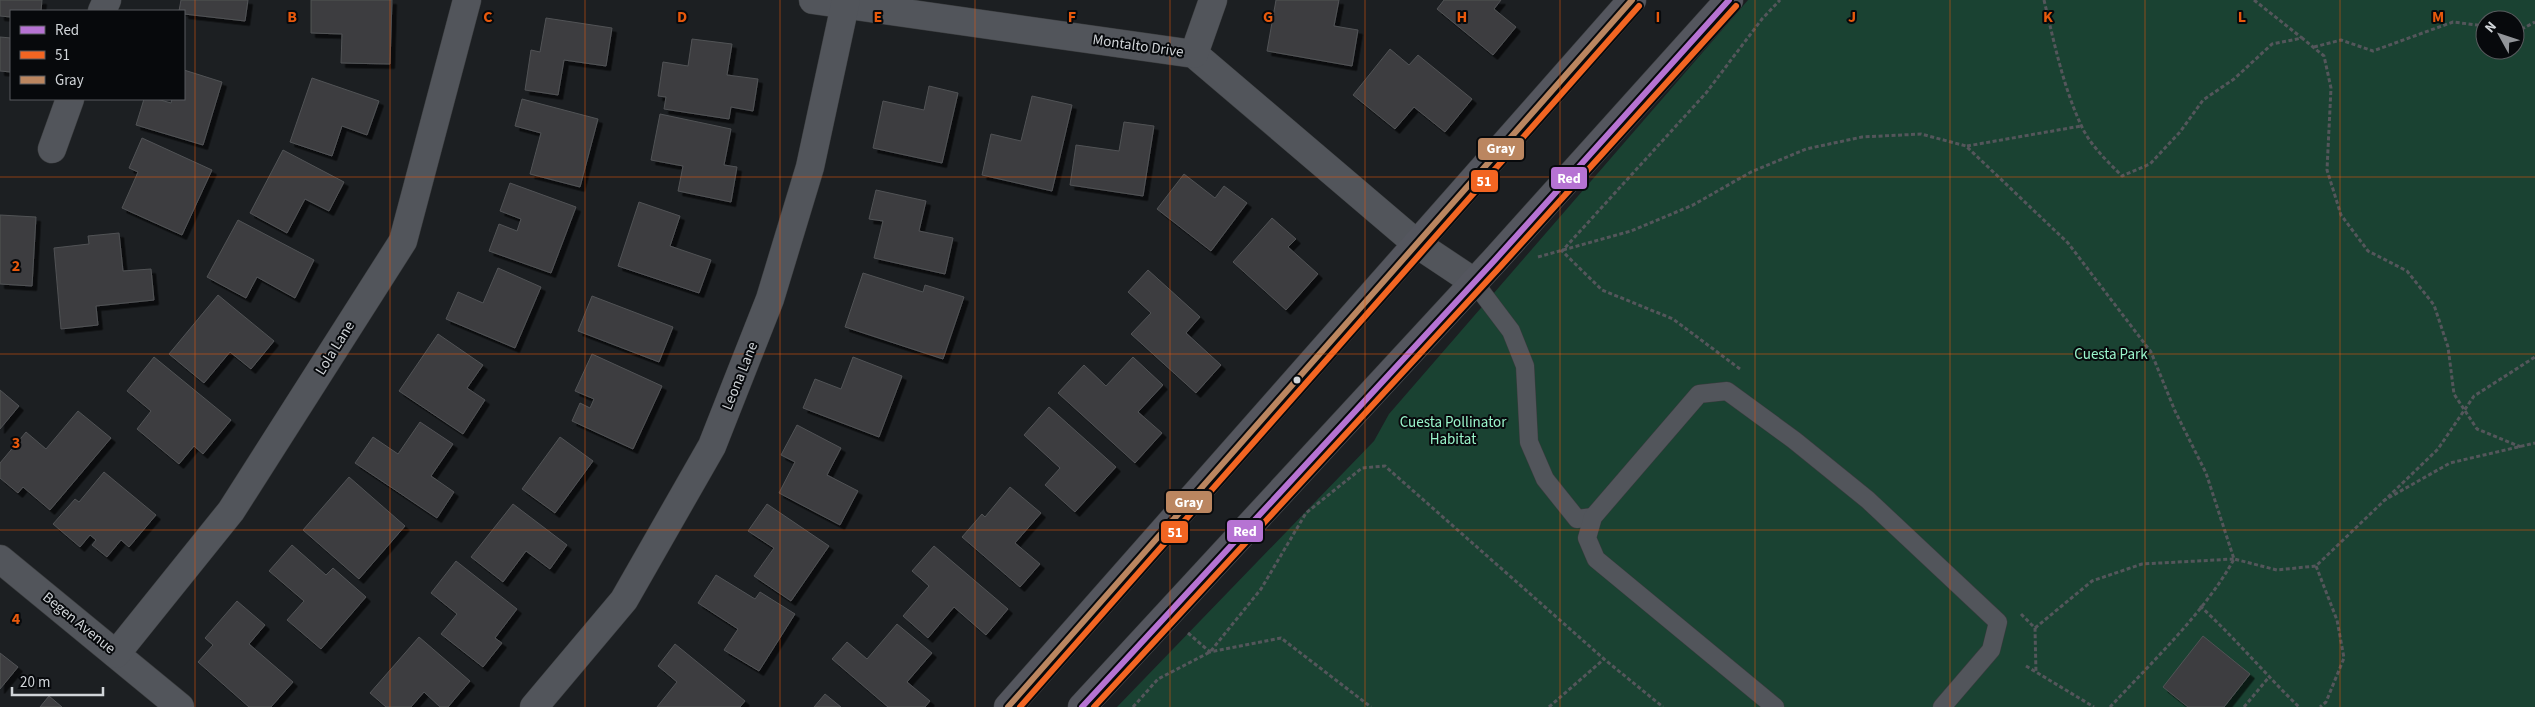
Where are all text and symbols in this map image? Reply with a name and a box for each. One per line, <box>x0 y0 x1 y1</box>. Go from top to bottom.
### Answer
text: B <box>287 6 297 28</box>
text: C <box>483 6 493 28</box>
text: D <box>677 6 687 28</box>
text: E <box>874 6 882 28</box>
text: F <box>1068 6 1076 28</box>
text: G <box>1263 6 1273 28</box>
text: H <box>1457 6 1467 28</box>
text: I <box>1656 6 1660 28</box>
text: J <box>1848 6 1856 28</box>
text: K <box>2043 6 2053 28</box>
text: L <box>2238 6 2246 28</box>
text: M <box>2432 6 2444 28</box>
legend <box>10 10 185 100</box>
north arrow <box>2475 10 2525 60</box>
text: N <box>2480 17 2501 37</box>
text: Red <box>55 20 79 41</box>
street label: Montalto Drive <box>1091 29 1185 63</box>
text: 51 <box>55 45 70 66</box>
text: Gray <box>55 70 84 91</box>
line badge: Gray <box>1477 137 1525 161</box>
text: Gray <box>1487 139 1516 159</box>
line badge: Red <box>1550 166 1588 190</box>
line badge: 51 <box>1470 169 1499 193</box>
text: Red <box>1557 169 1581 189</box>
text: 51 <box>1477 172 1491 192</box>
text: 2 <box>12 255 20 277</box>
street label: Lola Lane <box>310 317 360 379</box>
street label: Leona Lane <box>717 339 763 413</box>
park label: Cuesta Park <box>2074 344 2148 365</box>
unlabelled marker <box>1292 375 1302 385</box>
park label: Cuesta Pollinator Habitat <box>1400 412 1507 450</box>
text: 3 <box>12 432 20 454</box>
line badge: Gray <box>1165 490 1213 514</box>
text: Gray <box>1175 493 1204 513</box>
line badge: Red <box>1226 519 1264 543</box>
line badge: 51 <box>1160 520 1189 544</box>
text: Red <box>1233 522 1257 542</box>
text: 51 <box>1168 523 1182 543</box>
street label: Begen Avenue <box>38 587 120 659</box>
text: 4 <box>12 608 21 630</box>
scale bar <box>12 664 104 696</box>
text: 20 m <box>20 672 50 693</box>

